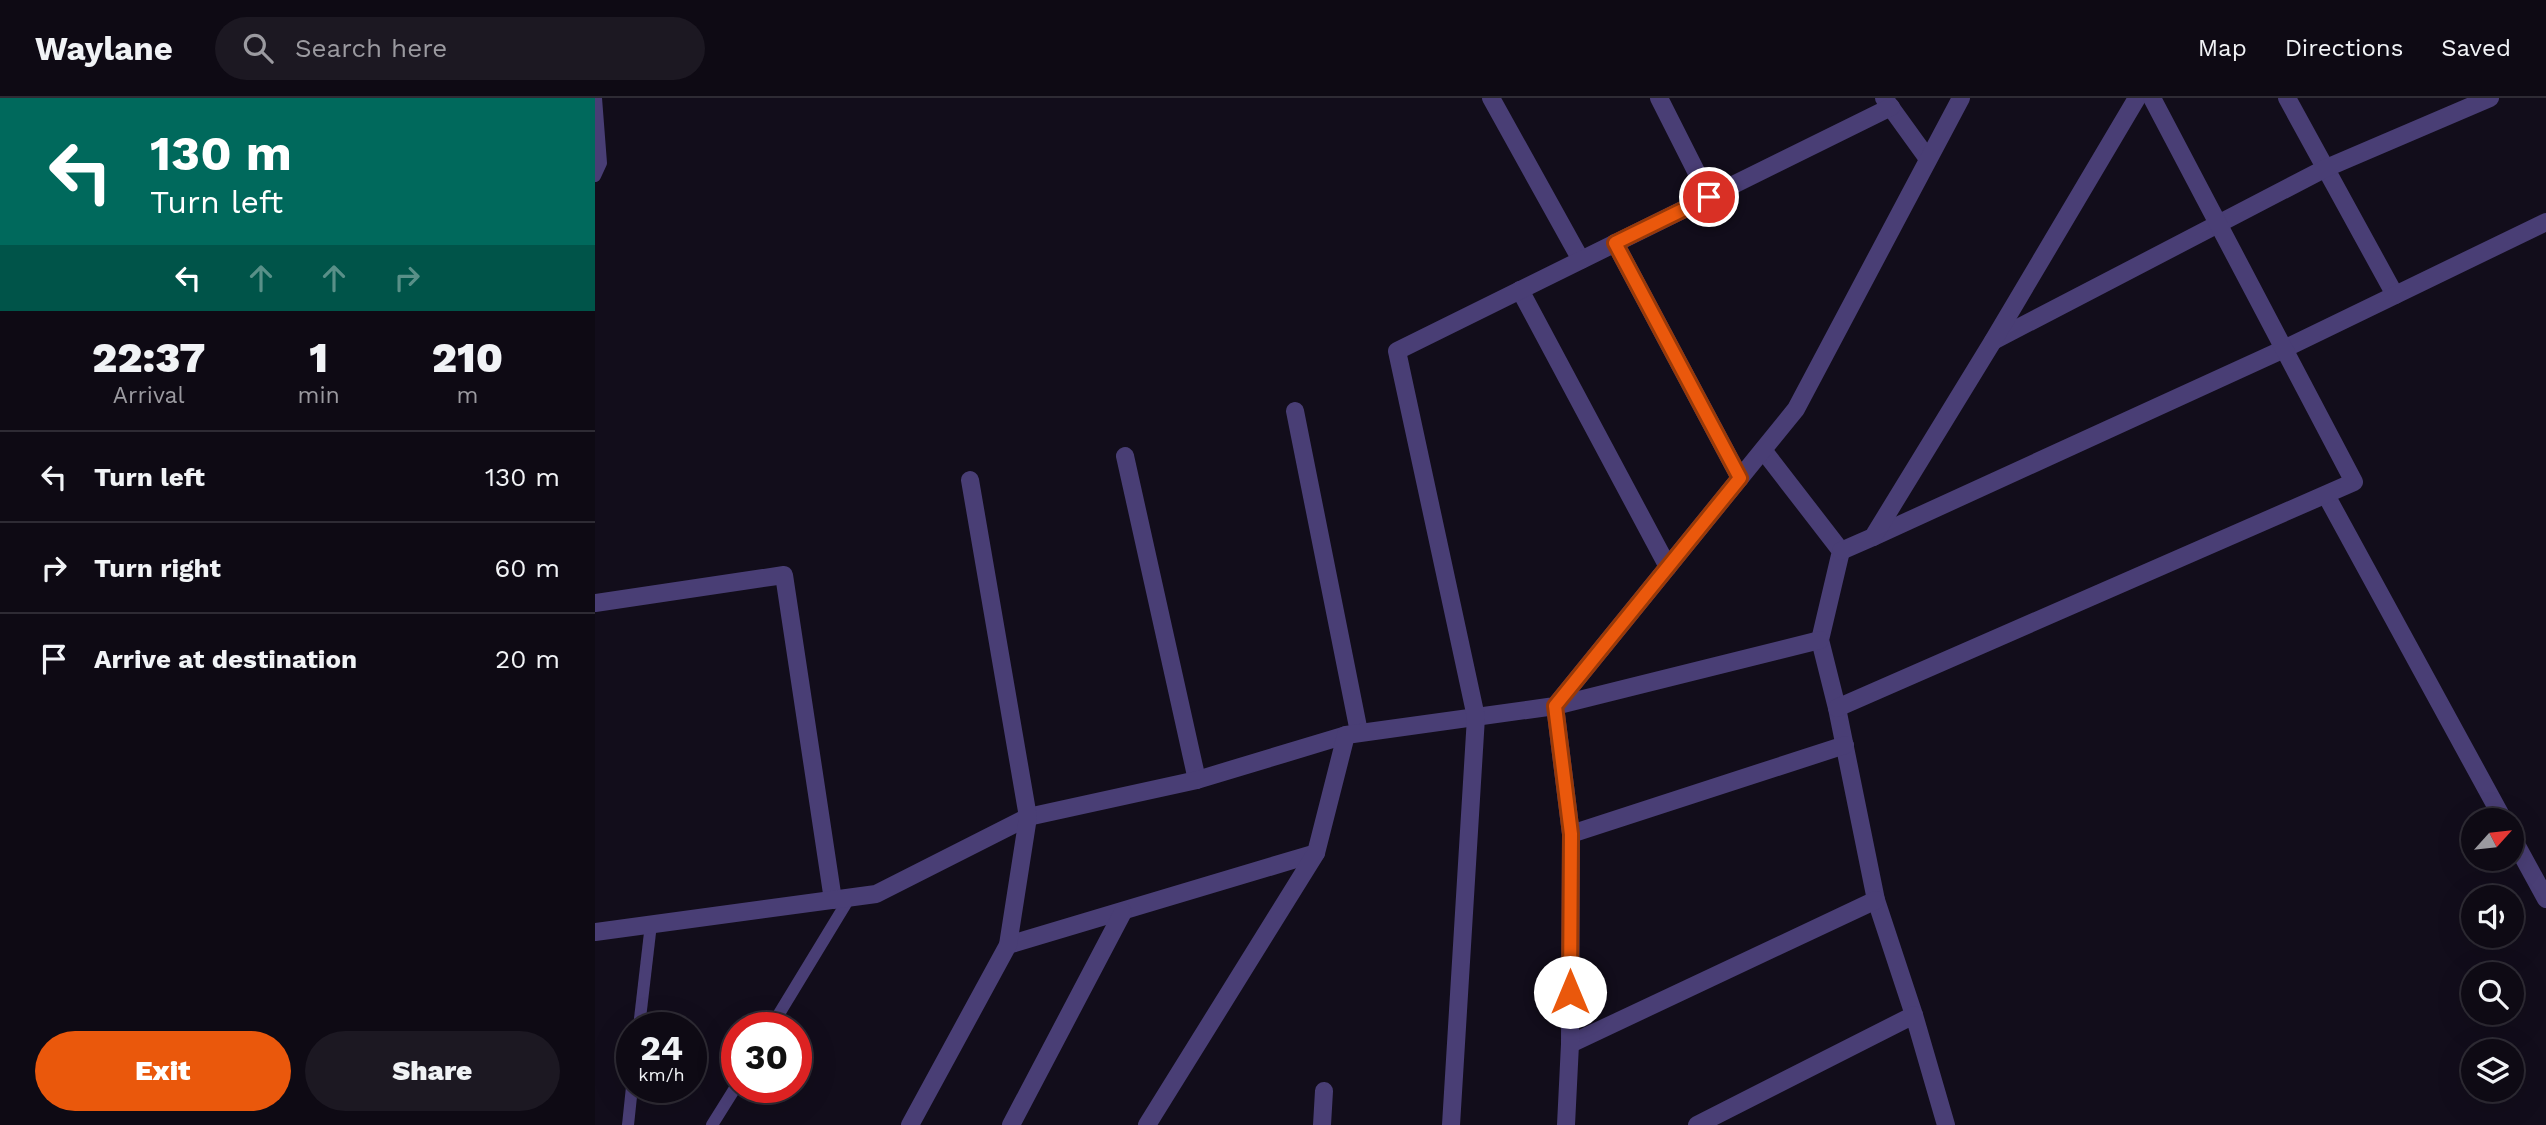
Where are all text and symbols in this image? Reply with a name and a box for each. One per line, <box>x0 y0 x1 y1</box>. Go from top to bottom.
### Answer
search box <box>215 17 705 80</box>
text: Waylane <box>35 29 173 68</box>
icon: search <box>239 29 277 67</box>
text: Search here <box>295 33 447 63</box>
text: Map <box>2198 34 2247 62</box>
text: Directions <box>2285 34 2403 62</box>
text: Saved <box>2441 34 2511 62</box>
text: 130 m <box>150 124 292 182</box>
icon: left <box>35 126 126 217</box>
pin <box>1679 167 1739 227</box>
icon: arrive <box>1690 178 1728 216</box>
text: Turn left <box>150 183 283 221</box>
icon: left <box>169 259 207 297</box>
icon: ahead <box>242 259 280 297</box>
icon: ahead <box>315 259 353 297</box>
icon: right <box>388 259 426 297</box>
text: 22:37 <box>92 333 206 382</box>
text: 1 <box>309 333 328 382</box>
text: 210 <box>432 333 503 382</box>
text: Arrival <box>113 382 185 409</box>
text: min <box>297 382 340 409</box>
text: m <box>456 382 478 409</box>
icon: left <box>35 458 73 496</box>
text: Turn left <box>94 462 205 492</box>
text: 130 m <box>485 462 560 492</box>
icon: right <box>35 549 73 587</box>
text: Turn right <box>94 553 221 583</box>
text: 60 m <box>494 553 560 583</box>
icon: arrive <box>35 640 73 678</box>
text: Arrive at destination <box>94 644 357 674</box>
text: 20 m <box>495 644 560 674</box>
north arrow <box>2461 808 2523 872</box>
map controls <box>2461 808 2524 1102</box>
button: sound <box>2461 885 2524 948</box>
position arrow <box>1533 955 1607 1029</box>
button: search <box>2461 962 2524 1025</box>
speed limit sign: 30 <box>721 1012 812 1103</box>
text: 24 <box>640 1027 683 1069</box>
button: Exit <box>35 1031 291 1111</box>
button: Share <box>305 1031 560 1111</box>
button: layers <box>2461 1039 2524 1102</box>
text: km/h <box>638 1064 685 1085</box>

